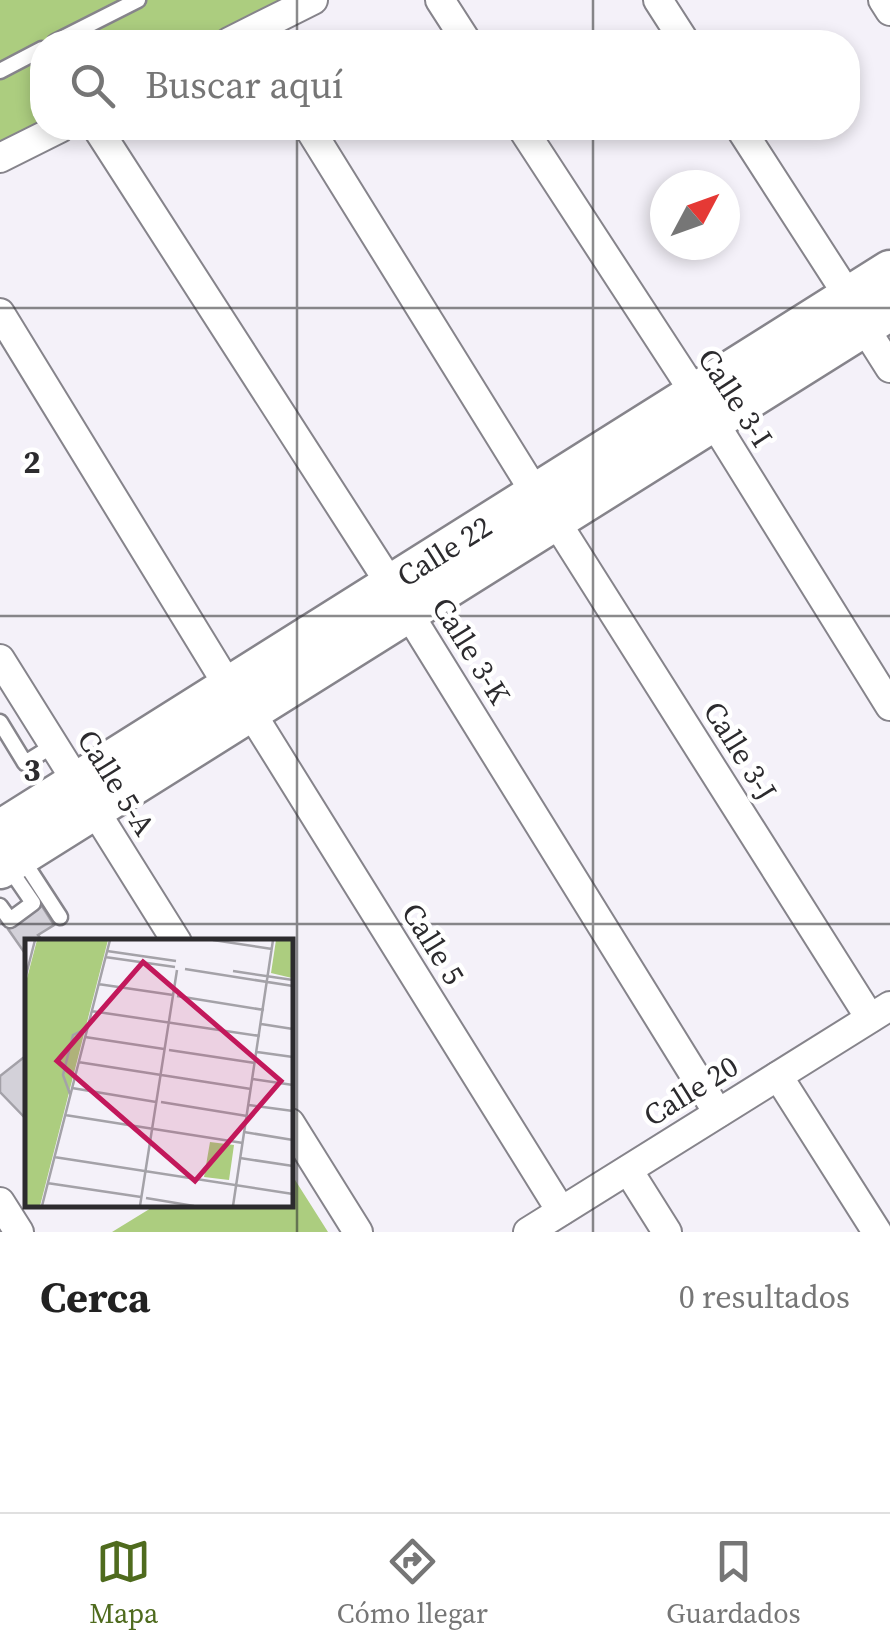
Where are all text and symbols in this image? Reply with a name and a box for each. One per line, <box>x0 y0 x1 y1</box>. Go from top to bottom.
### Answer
search box <box>30 30 860 140</box>
icon: search <box>65 58 120 113</box>
text: Buscar aquí <box>145 59 343 111</box>
north arrow <box>650 170 740 260</box>
street label: Calle 3-I <box>688 340 783 455</box>
text: 2 <box>23 440 41 484</box>
street label: Calle 22 <box>389 506 499 596</box>
street label: Calle 3-K <box>423 590 520 712</box>
street label: Calle 3-J <box>694 694 787 808</box>
street label: Calle 5-A <box>68 722 165 844</box>
text: 3 <box>23 748 41 792</box>
street label: Calle 5 <box>392 895 474 992</box>
inset map <box>25 939 292 1207</box>
street label: Calle 20 <box>636 1046 746 1136</box>
text: Cerca <box>40 1268 150 1326</box>
text: 0 resultados <box>679 1275 850 1319</box>
tab: Mapa <box>89 1534 158 1632</box>
tab: Cómo llegar <box>337 1534 488 1632</box>
tab: Guardados <box>666 1534 801 1632</box>

